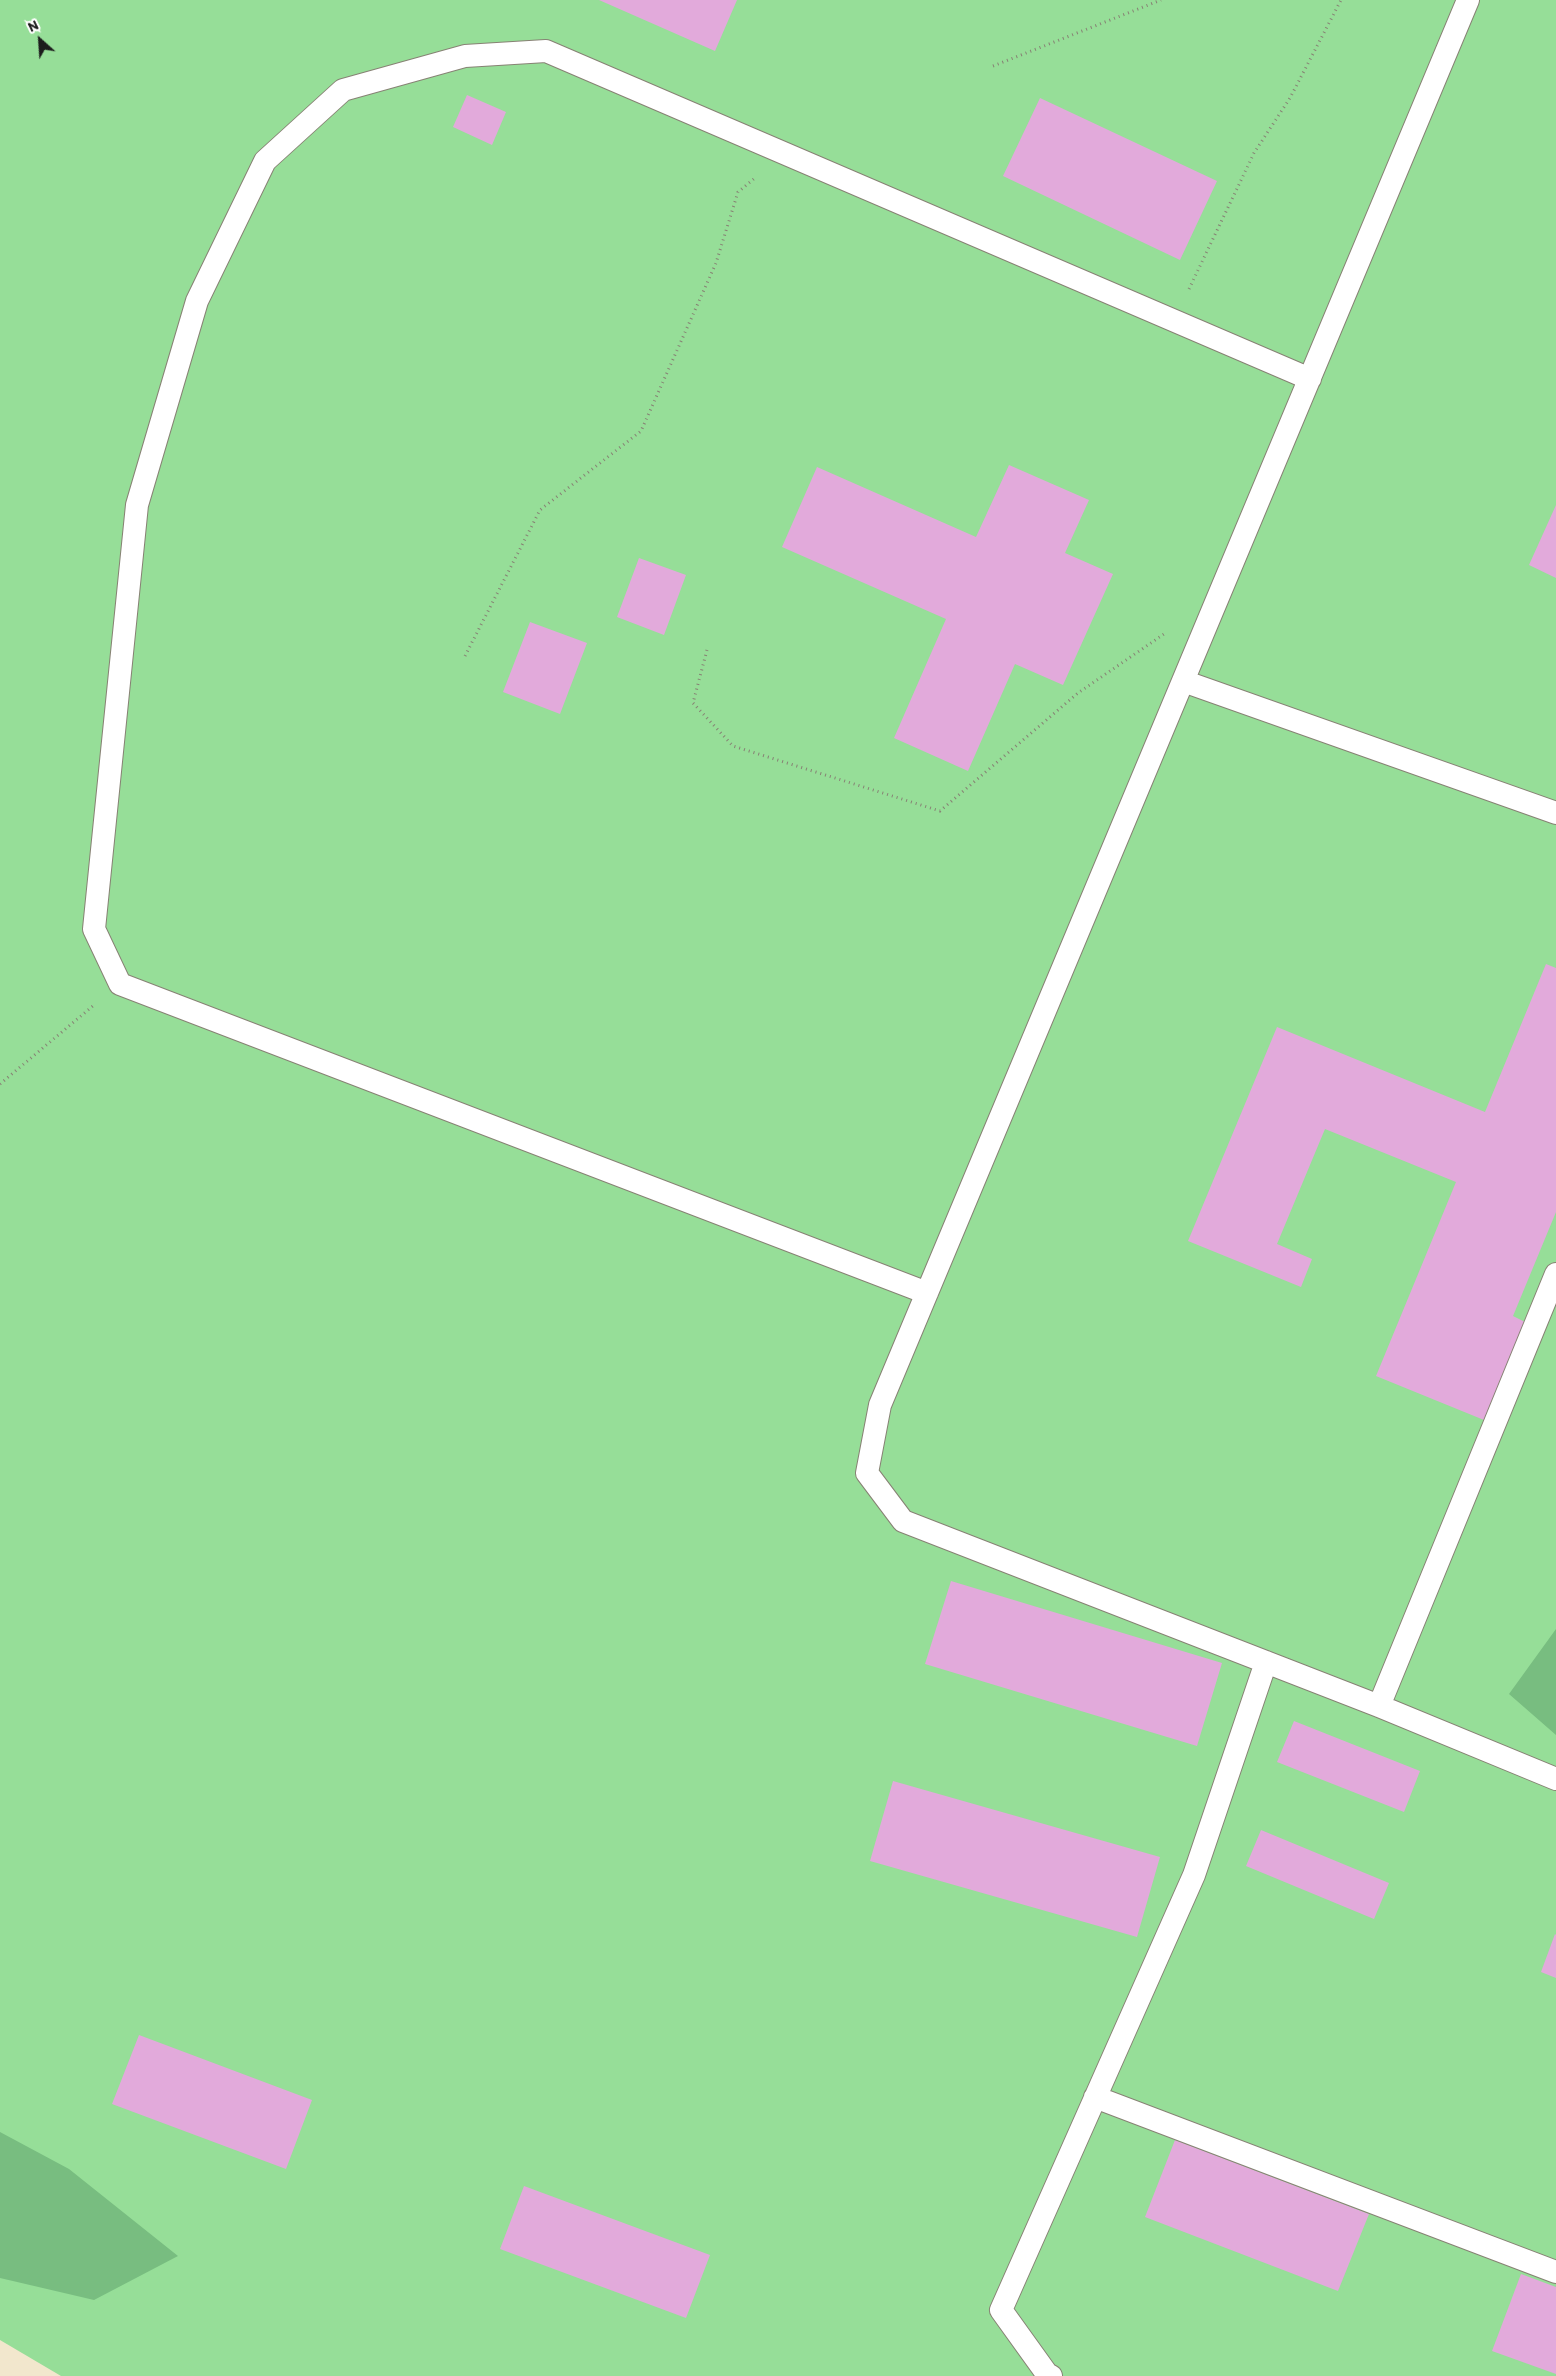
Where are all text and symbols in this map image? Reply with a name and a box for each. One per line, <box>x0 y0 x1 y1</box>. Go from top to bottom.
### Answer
north arrow <box>15 15 65 65</box>
text: N <box>25 16 41 36</box>

